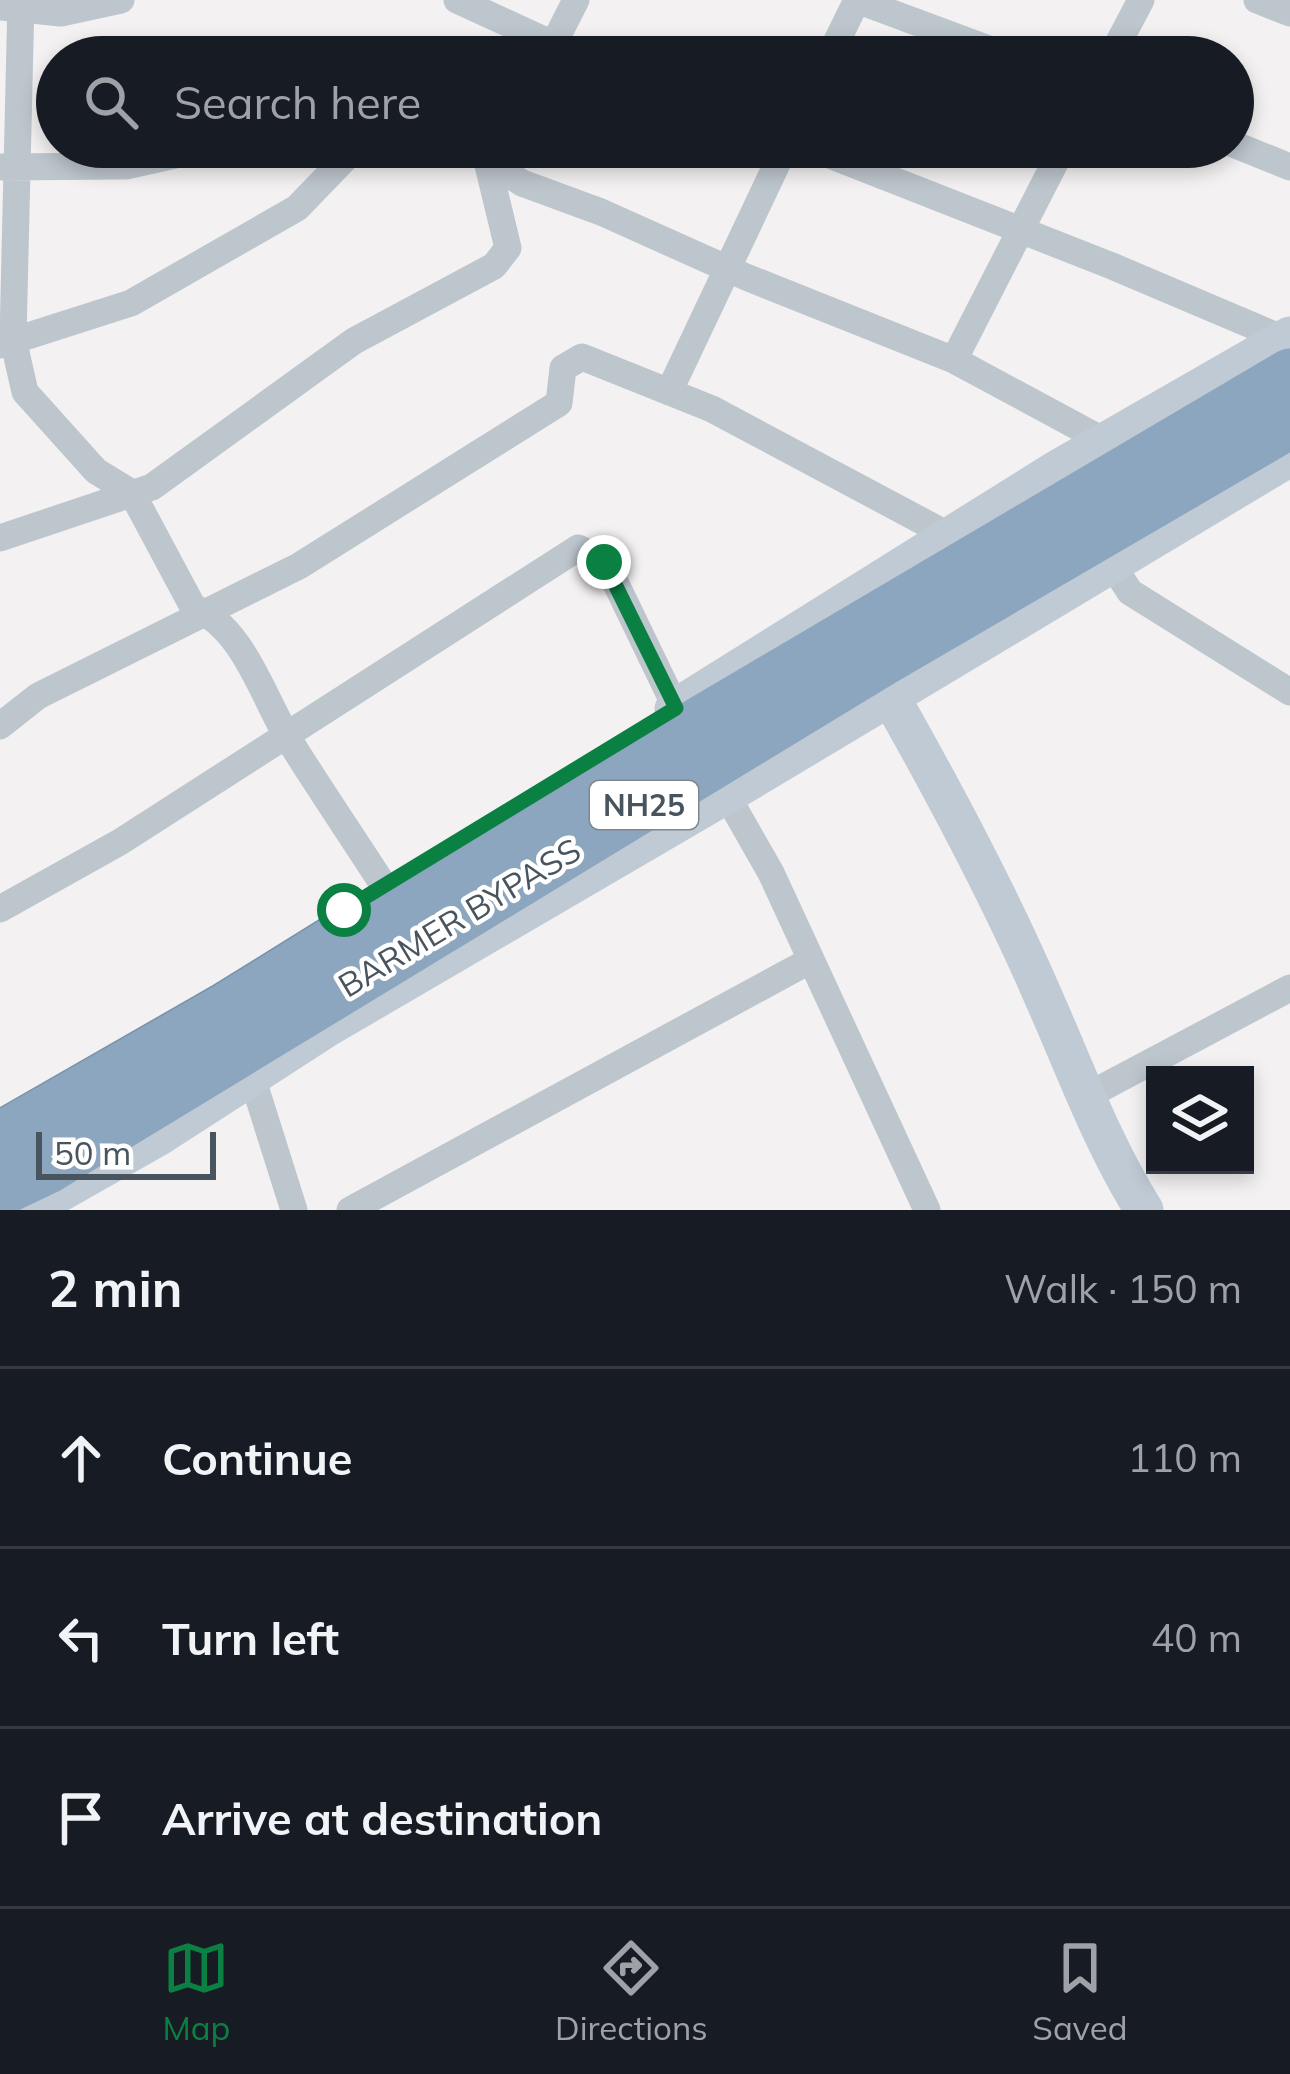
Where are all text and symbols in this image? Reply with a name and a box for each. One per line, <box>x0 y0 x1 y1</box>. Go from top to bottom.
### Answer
search box <box>36 36 1254 168</box>
icon: search <box>78 69 144 135</box>
text: Search here <box>174 74 421 130</box>
route end <box>577 535 631 589</box>
road number: NH25 <box>590 781 698 829</box>
street label: BARMER BYPASS <box>330 829 588 1005</box>
route start <box>317 883 371 937</box>
map controls <box>1146 1066 1254 1174</box>
button: layers <box>1146 1066 1254 1174</box>
scale bar <box>36 1126 216 1179</box>
text: 50 m <box>54 1132 131 1173</box>
text: 2 min <box>48 1256 183 1320</box>
text: Walk · 150 m <box>1004 1264 1242 1313</box>
icon: ahead <box>48 1425 114 1491</box>
text: Continue <box>162 1430 352 1486</box>
text: 110 m <box>1127 1433 1242 1482</box>
icon: left <box>48 1605 114 1671</box>
text: Turn left <box>162 1610 339 1666</box>
text: 40 m <box>1151 1613 1242 1662</box>
icon: arrive <box>48 1785 114 1851</box>
text: Arrive at destination <box>162 1790 602 1846</box>
tab: Map <box>162 1935 230 2048</box>
tab: Directions <box>555 1935 708 2048</box>
tab: Saved <box>1032 1935 1128 2048</box>

